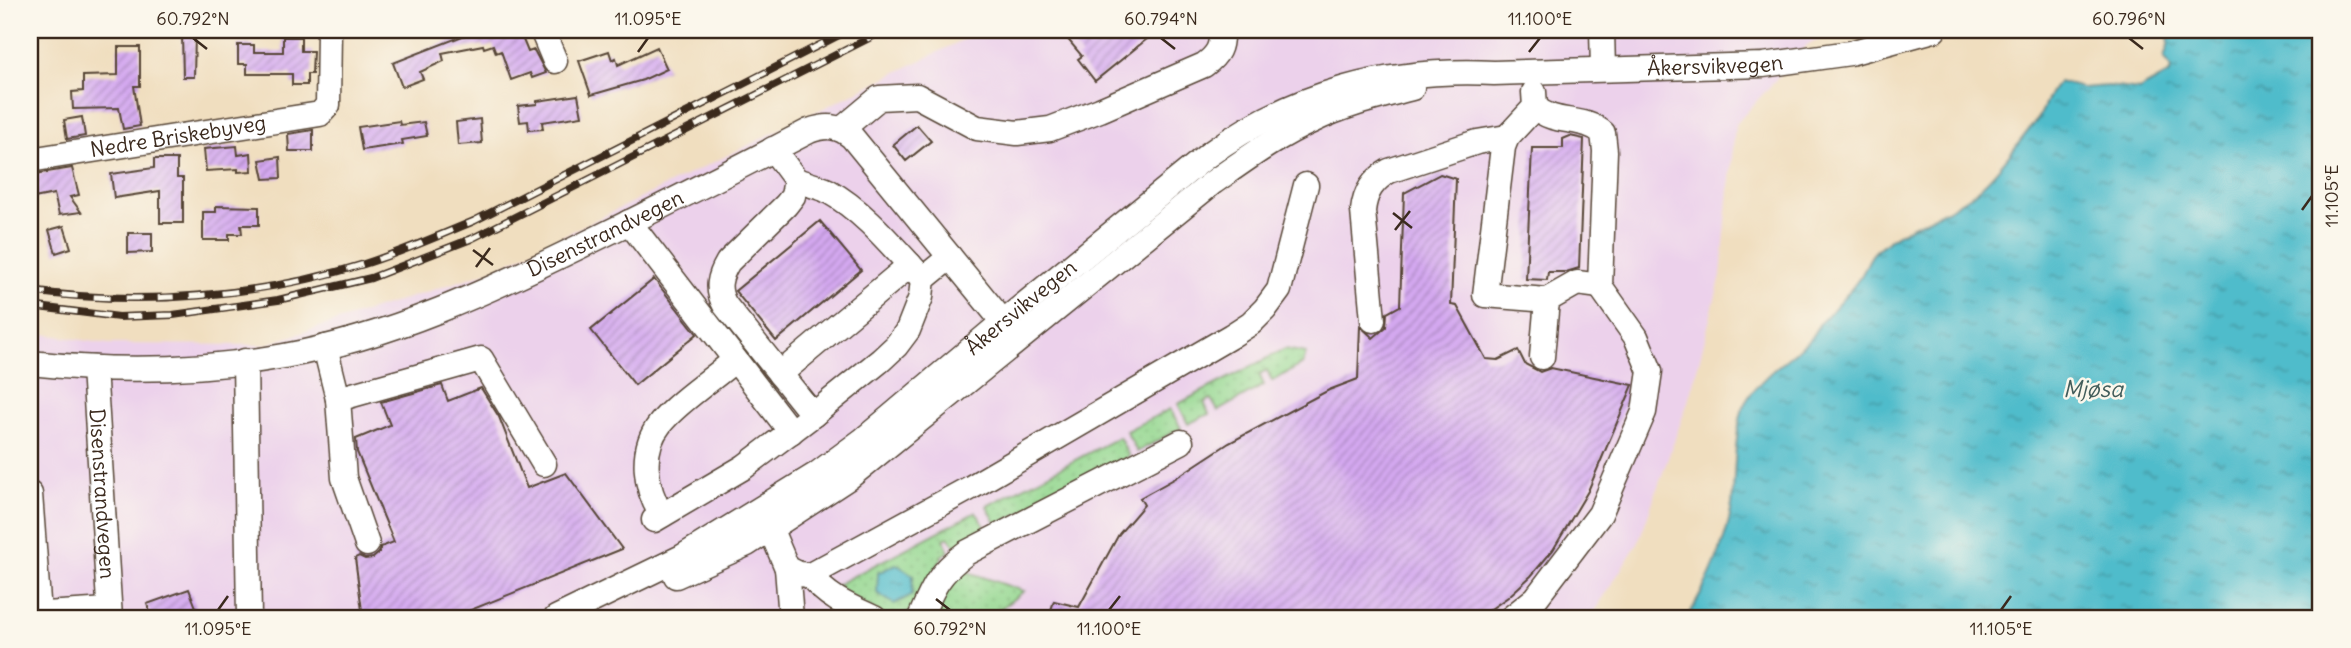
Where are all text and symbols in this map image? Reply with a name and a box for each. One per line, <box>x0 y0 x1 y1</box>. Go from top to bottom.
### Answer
text: 60.792°N <box>156 7 230 30</box>
text: 11.095°E <box>614 7 682 30</box>
text: 60.794°N <box>1124 7 1198 30</box>
text: 11.100°E <box>1508 7 1572 30</box>
text: 60.796°N <box>2092 7 2166 30</box>
street label: Åkersvikvegen <box>1647 48 1785 81</box>
street label: Nedre Briskebyveg <box>88 109 268 163</box>
text: 11.105°E <box>2320 164 2343 228</box>
street label: Disenstrandvegen <box>523 184 688 283</box>
street label: Åkersvikvegen <box>960 254 1082 361</box>
water label: Mjøsa <box>2063 374 2125 403</box>
street label: Disenstrandvegen <box>84 408 121 580</box>
text: 11.095°E <box>184 617 252 640</box>
text: 60.792°N <box>913 617 987 640</box>
text: 11.100°E <box>1077 617 1141 640</box>
text: 11.105°E <box>1969 617 2033 640</box>

